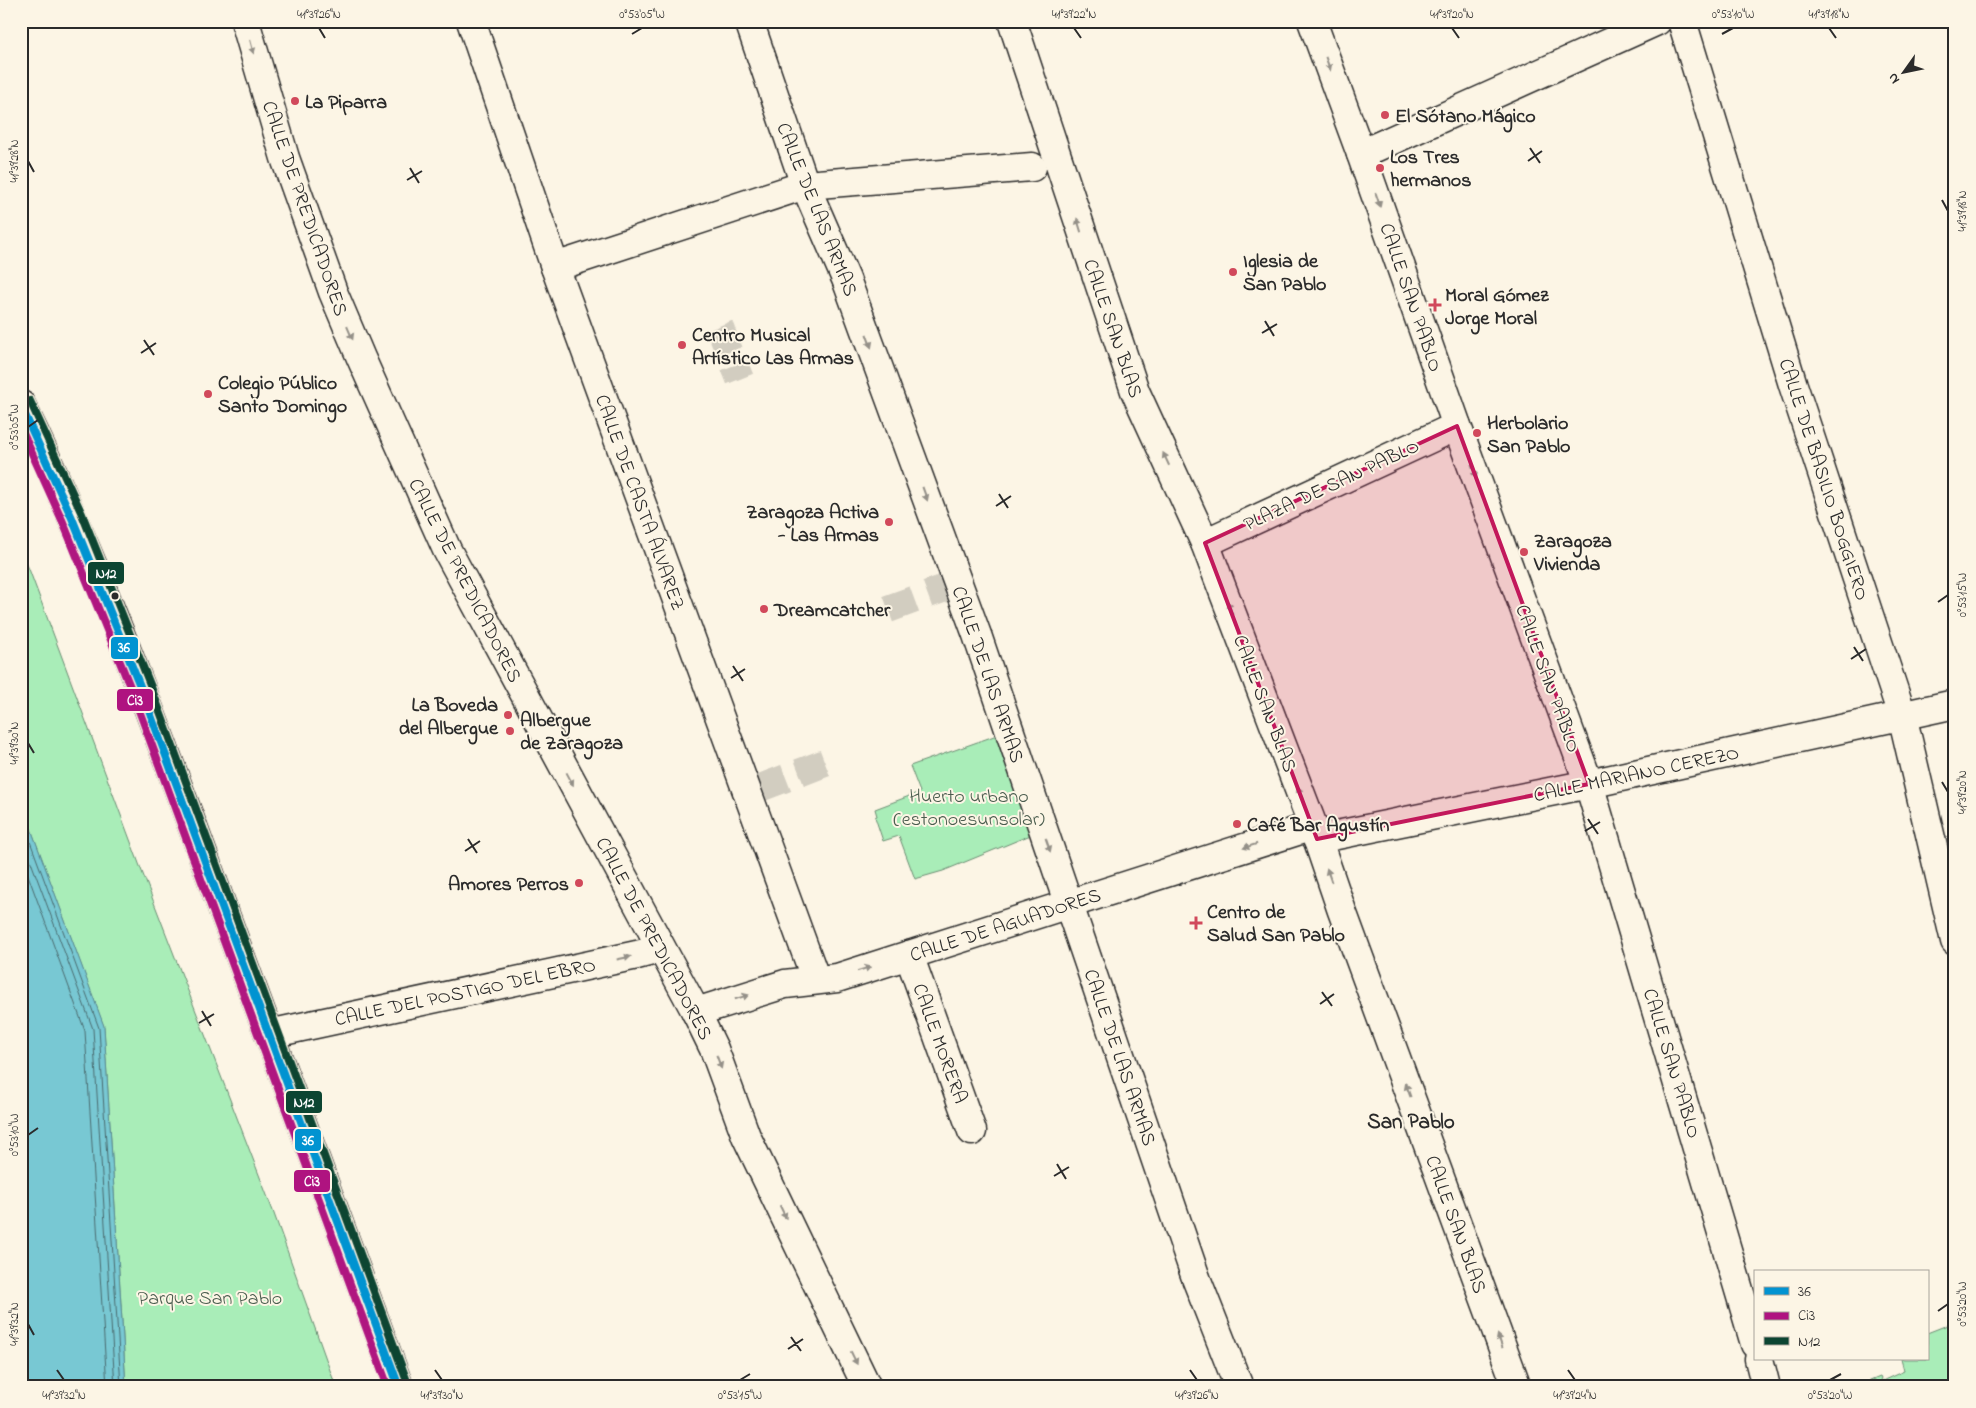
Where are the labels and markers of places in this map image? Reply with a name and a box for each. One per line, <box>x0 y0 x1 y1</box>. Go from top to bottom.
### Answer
place label: La Piparra <box>305 89 387 118</box>
marker: La Piparra <box>289 95 301 107</box>
place label: El Sótano Mágico <box>1395 103 1536 133</box>
marker: El Sótano Mágico <box>1379 109 1391 121</box>
place label: Los Tres hermanos <box>1390 144 1471 196</box>
marker: Los Tres hermanos <box>1374 162 1386 174</box>
place label: Iglesia de San Pablo <box>1243 248 1326 300</box>
marker: Iglesia de San Pablo <box>1227 266 1239 278</box>
place label: Moral Gómez Jorge Moral <box>1445 282 1549 335</box>
marker: Moral Gómez Jorge Moral <box>1429 299 1441 311</box>
place label: Centro Musical Artístico Las Armas <box>692 322 854 374</box>
marker: Centro Musical Artístico Las Armas <box>676 339 688 351</box>
place label: Colegio Público Santo Domingo <box>218 370 347 423</box>
marker: Colegio Público Santo Domingo <box>202 388 214 400</box>
place label: Herbolario San Pablo <box>1487 410 1570 462</box>
marker: Herbolario San Pablo <box>1471 427 1483 439</box>
place label: Zaragoza Activa - Las Armas <box>746 499 879 551</box>
marker: Zaragoza Activa - Las Armas <box>883 516 895 528</box>
place label: Zaragoza Vivienda <box>1533 528 1612 580</box>
marker: Zaragoza Vivienda <box>1518 546 1530 558</box>
unlabelled marker <box>110 591 120 601</box>
place label: Dreamcatcher <box>773 597 891 626</box>
marker: Dreamcatcher <box>758 603 770 615</box>
place label: La Boveda del Albergue <box>399 692 499 745</box>
place label: Albergue de Zaragoza <box>520 707 623 760</box>
marker: La Boveda del Albergue <box>502 709 514 721</box>
marker: Albergue de Zaragoza <box>504 725 516 737</box>
place label: Café Bar Agustín <box>1247 812 1389 842</box>
marker: Café Bar Agustín <box>1231 818 1243 830</box>
place label: Amores Perros <box>448 871 569 900</box>
marker: Amores Perros <box>573 877 585 889</box>
place label: Centro de Salud San Pablo <box>1207 899 1345 951</box>
marker: Centro de Salud San Pablo <box>1189 916 1203 930</box>

